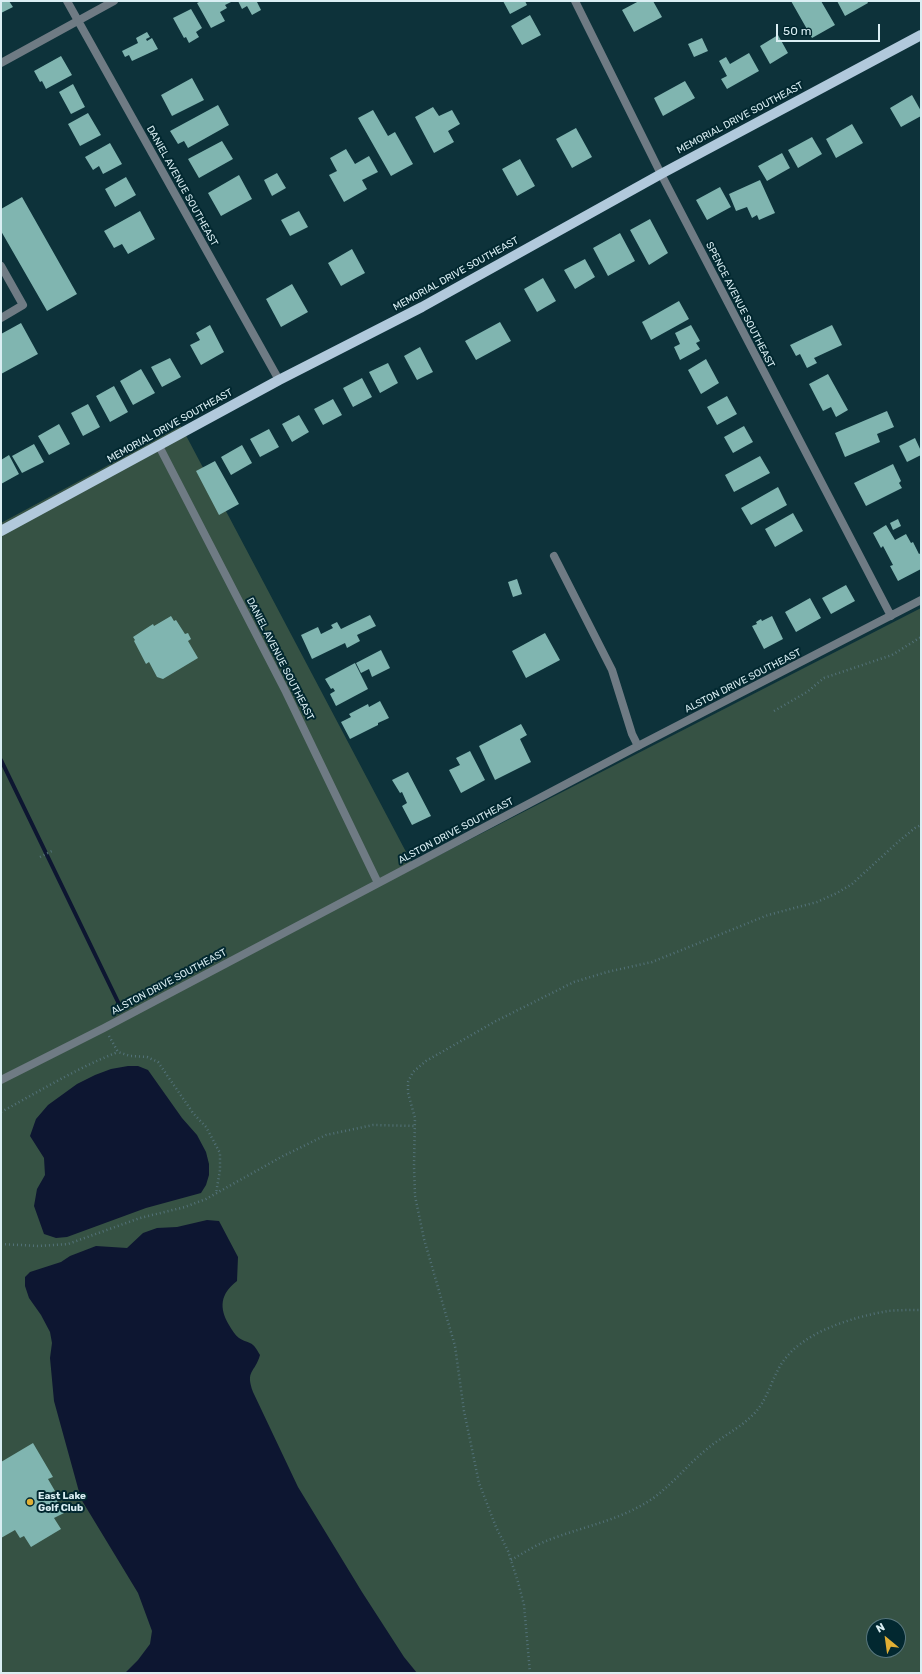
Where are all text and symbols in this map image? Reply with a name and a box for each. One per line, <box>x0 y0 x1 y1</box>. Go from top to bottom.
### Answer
scale bar <box>778 16 882 42</box>
text: 50 m <box>783 24 811 38</box>
street label: MEMORIAL DRIVE SOUTHEAST <box>675 79 805 157</box>
street label: DANIEL AVENUE SOUTHEAST <box>144 124 220 248</box>
street label: MEMORIAL DRIVE SOUTHEAST <box>391 234 521 314</box>
street label: SPENCE AVENUE SOUTHEAST <box>703 240 777 370</box>
street label: MEMORIAL DRIVE SOUTHEAST <box>105 386 235 466</box>
street label: DANIEL AVENUE SOUTHEAST <box>244 596 316 722</box>
street label: ALSTON DRIVE SOUTHEAST <box>683 646 803 716</box>
street label: ALSTON DRIVE SOUTHEAST <box>396 795 516 867</box>
street label: ALSTON DRIVE SOUTHEAST <box>109 946 229 1018</box>
place label: East Lake Golf Club <box>38 1490 86 1514</box>
marker: East Lake Golf Club <box>25 1497 35 1507</box>
north arrow <box>866 1618 906 1658</box>
text: N <box>874 1620 887 1636</box>

